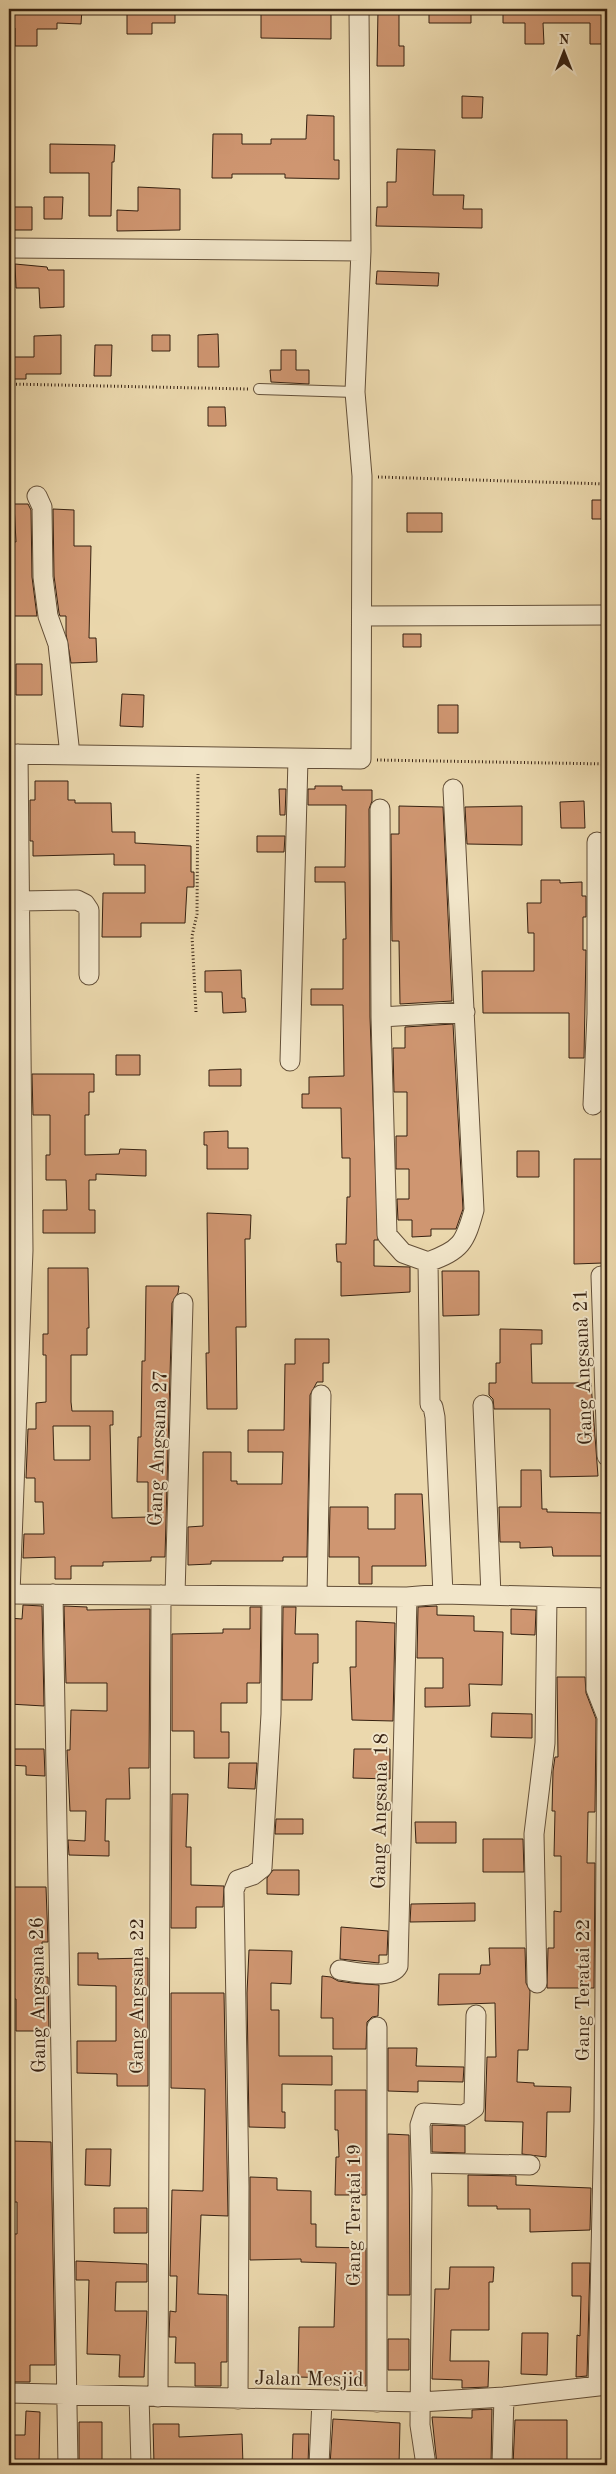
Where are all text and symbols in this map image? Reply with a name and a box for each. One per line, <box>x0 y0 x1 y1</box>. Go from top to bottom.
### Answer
north arrow <box>538 28 588 78</box>
text: N <box>559 33 570 47</box>
street label: Gang Angsana 21 <box>571 1288 597 1445</box>
street label: Gang Angsana 27 <box>146 1370 172 1527</box>
street label: Gang Angsana 18 <box>370 1733 392 1889</box>
street label: Gang Angsana 26 <box>28 1917 50 2073</box>
street label: Gang Angsana 22 <box>128 1918 148 2074</box>
street label: Gang Teratai 22 <box>574 1919 594 2061</box>
street label: Gang Teratai 19 <box>345 2144 365 2286</box>
street label: Jalan Mesjid <box>254 2369 364 2391</box>

